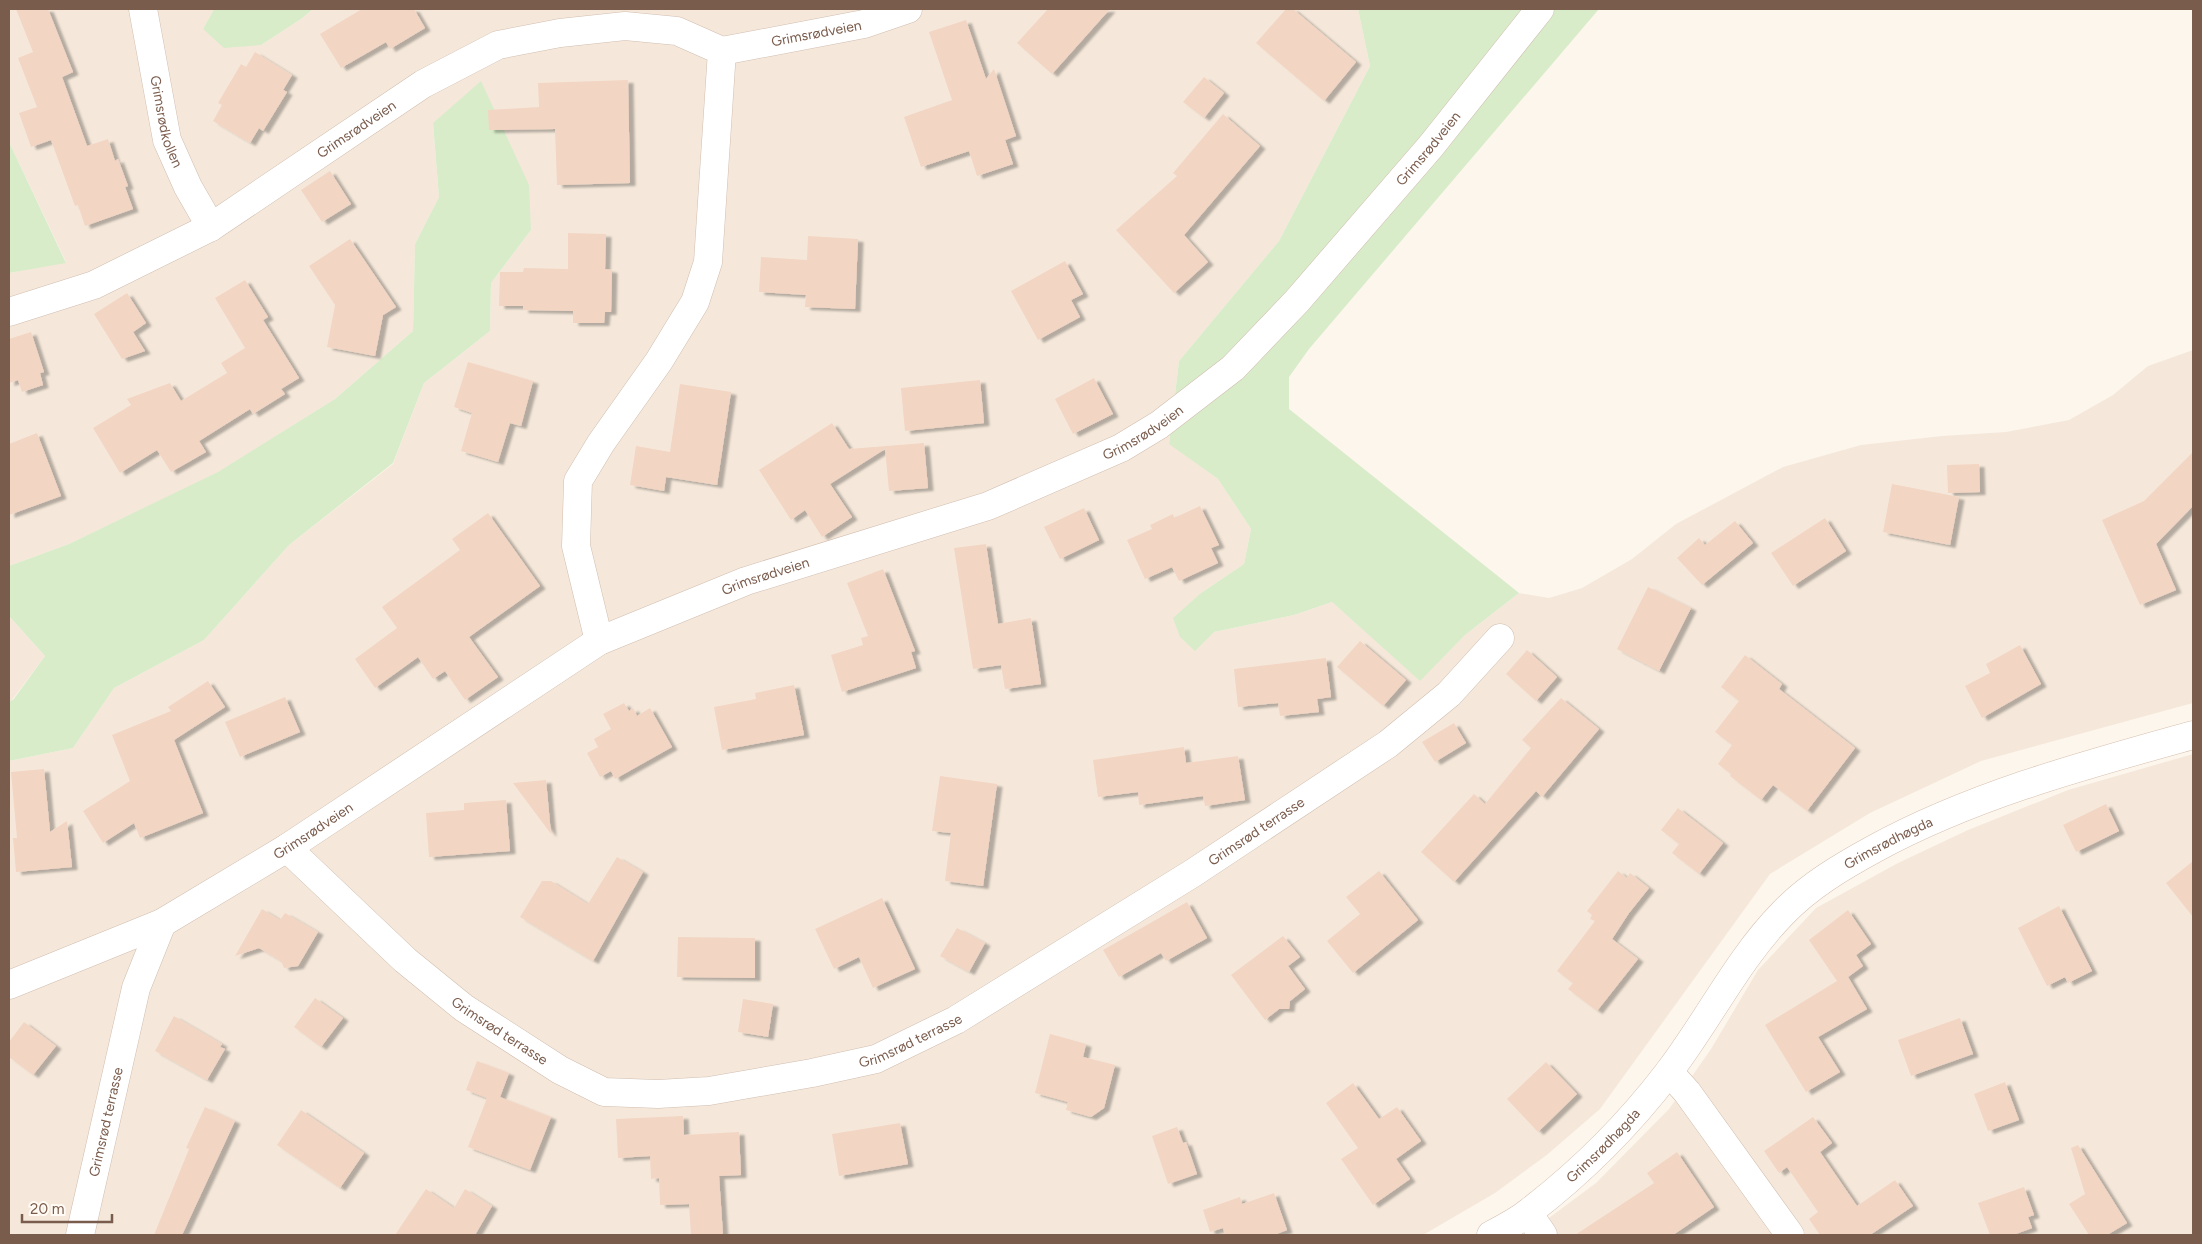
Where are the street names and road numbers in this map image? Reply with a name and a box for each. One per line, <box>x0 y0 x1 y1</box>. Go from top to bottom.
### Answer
street label: Grimsrødveien <box>770 16 863 50</box>
street label: Grimsrødkollen <box>147 74 187 170</box>
street label: Grimsrødveien <box>314 96 399 162</box>
street label: Grimsrødveien <box>1392 108 1464 189</box>
street label: Grimsrødveien <box>1100 401 1186 464</box>
street label: Grimsrødveien <box>719 553 812 599</box>
street label: Grimsrød terrasse <box>1205 793 1308 869</box>
street label: Grimsrødveien <box>270 798 356 863</box>
street label: Grimsrødhøgda <box>1841 813 1935 873</box>
street label: Grimsrød terrasse <box>448 993 551 1069</box>
street label: Grimsrød terrasse <box>857 1010 965 1071</box>
street label: Grimsrød terrasse <box>85 1065 126 1178</box>
street label: Grimsrødhøgda <box>1562 1105 1643 1186</box>

